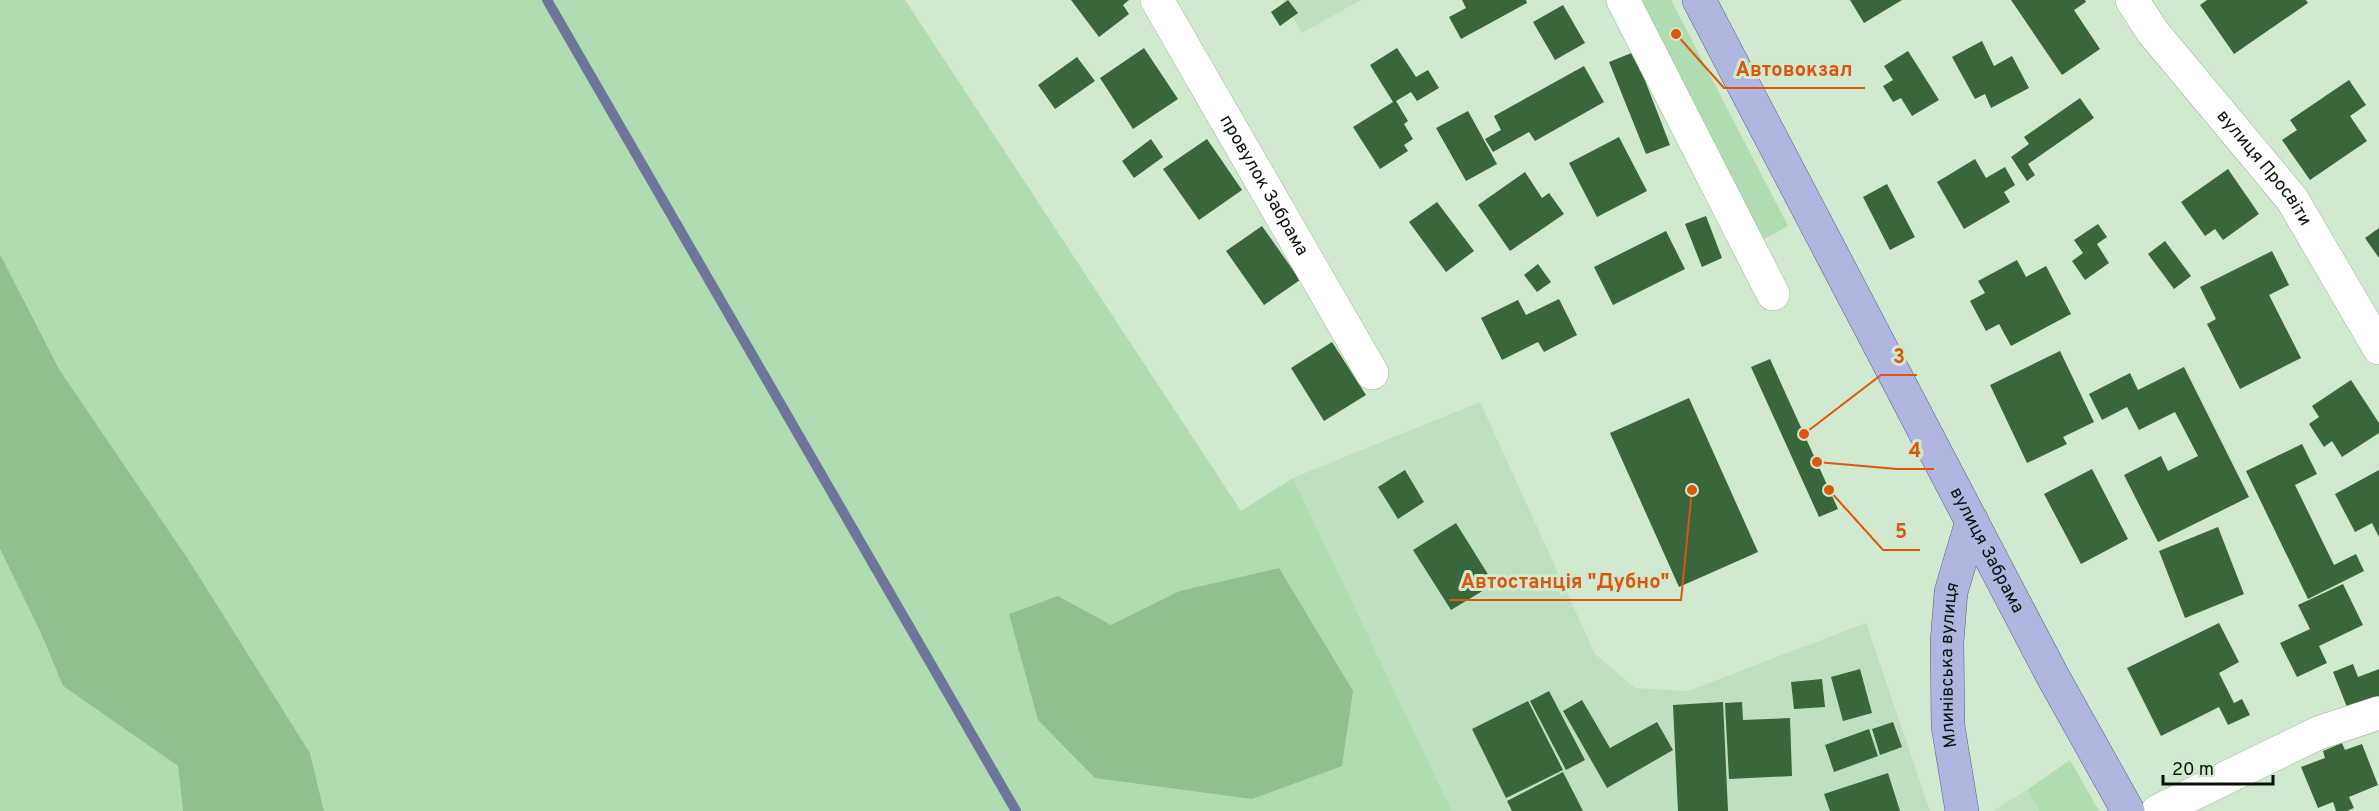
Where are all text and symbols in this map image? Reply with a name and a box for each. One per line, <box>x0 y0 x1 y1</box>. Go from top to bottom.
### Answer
callout: Автовокзал <box>1724 50 1865 88</box>
text: Автовокзал <box>1736 58 1852 84</box>
street label: вулиця Просвіти <box>2211 105 2317 230</box>
street label: провулок Забрама <box>1214 111 1314 260</box>
callout: 3 <box>1881 337 1917 375</box>
text: 3 <box>1893 345 1905 371</box>
callout: 4 <box>1897 431 1934 469</box>
text: 4 <box>1909 439 1921 465</box>
street label: вулиця Забрама <box>1944 483 2029 617</box>
callout: 5 <box>1883 512 1920 550</box>
text: 5 <box>1895 520 1907 546</box>
callout: Автостанція "Дубно" <box>1449 562 1681 600</box>
text: Автостанція "Дубно" <box>1461 570 1669 596</box>
street label: Млинівська вулиця <box>1935 579 1965 750</box>
scale bar <box>2163 748 2272 786</box>
text: 20 m <box>2172 759 2214 782</box>

